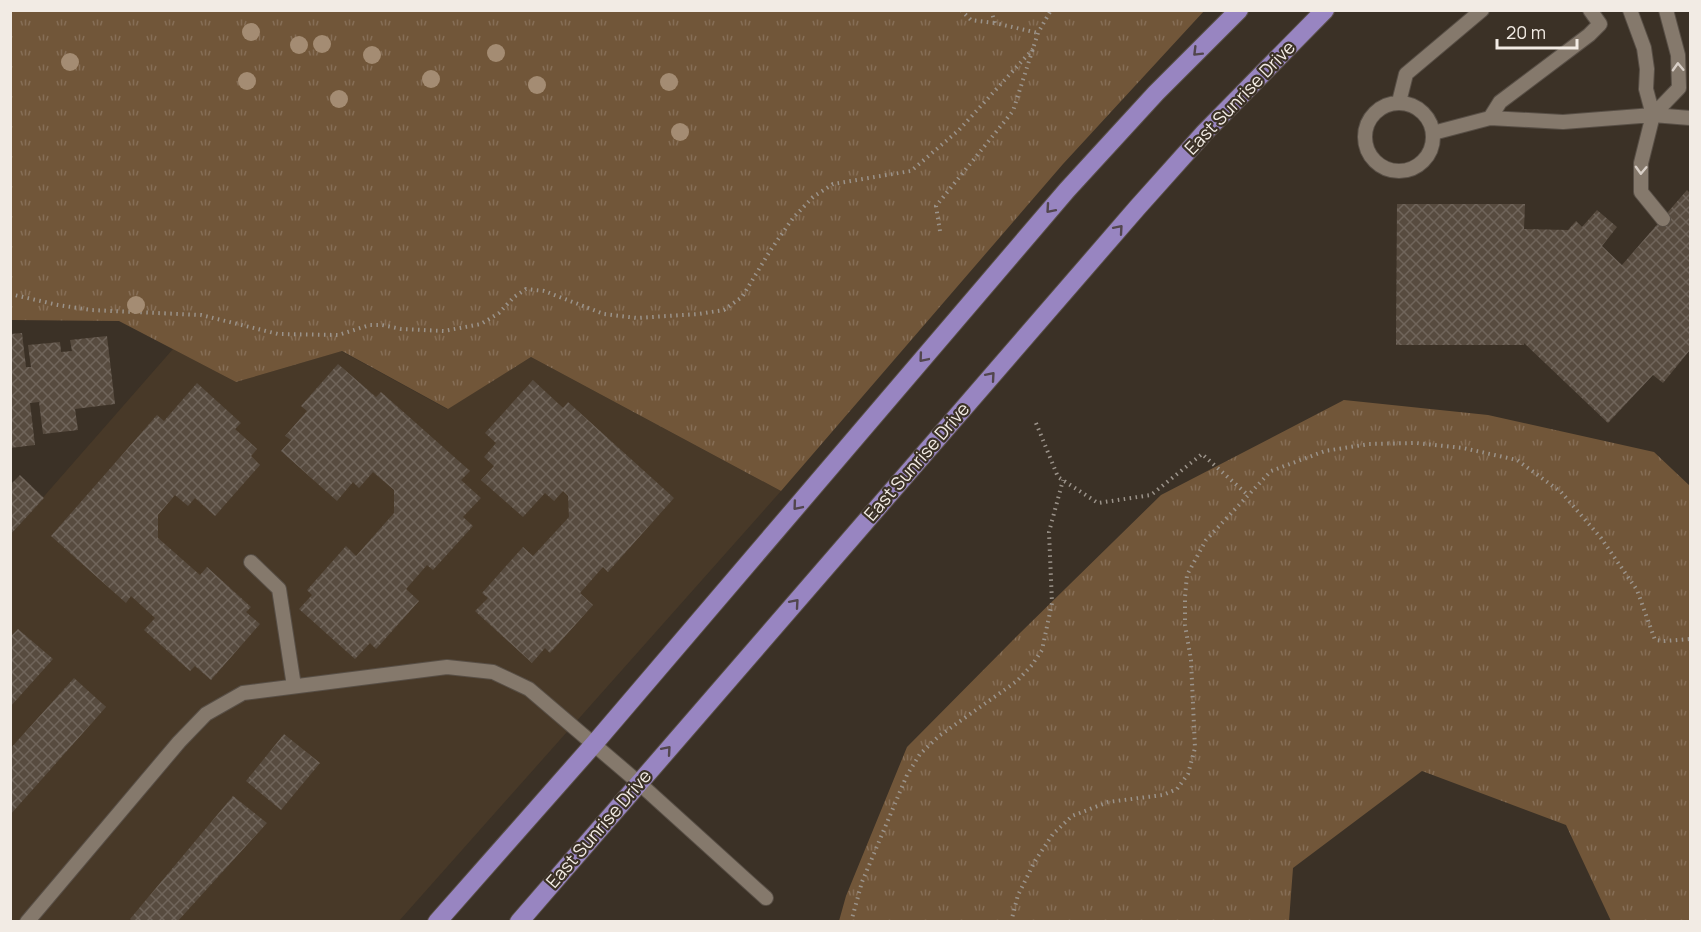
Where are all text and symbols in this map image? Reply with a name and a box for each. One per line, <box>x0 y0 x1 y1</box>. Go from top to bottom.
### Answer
scale bar <box>1497 12 1576 50</box>
text: 20 m <box>1506 20 1546 44</box>
street label: East Sunrise Drive <box>1179 35 1300 159</box>
one-way arrow <box>1194 44 1205 55</box>
one-way arrow <box>1672 63 1685 72</box>
one-way arrow <box>1635 166 1648 175</box>
one-way arrow <box>1046 202 1057 213</box>
one-way arrow <box>1112 225 1123 236</box>
one-way arrow <box>919 351 930 362</box>
one-way arrow <box>984 372 995 383</box>
street label: East Sunrise Drive <box>858 397 974 526</box>
one-way arrow <box>793 499 804 510</box>
one-way arrow <box>788 599 799 610</box>
one-way arrow <box>660 746 671 757</box>
street label: East Sunrise Drive <box>540 764 656 893</box>

